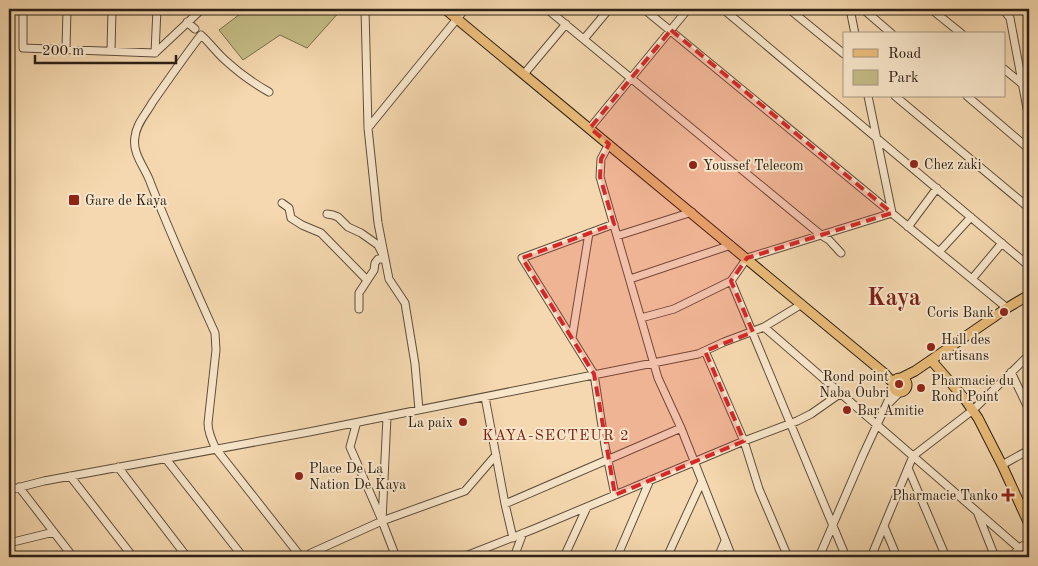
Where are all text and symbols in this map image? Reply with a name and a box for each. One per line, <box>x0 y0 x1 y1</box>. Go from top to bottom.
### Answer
scale bar <box>35 32 176 64</box>
legend <box>843 32 1006 98</box>
text: 200 m <box>42 44 84 59</box>
text: Road <box>888 47 922 62</box>
text: Park <box>888 71 919 86</box>
marker: Chez zaki <box>908 158 920 170</box>
place label: Chez zaki <box>924 158 982 172</box>
marker: Youssef Telecom <box>687 159 699 171</box>
place label: Youssef Telecom <box>703 159 804 173</box>
marker: Gare de Kaya <box>67 193 81 207</box>
place label: Gare de Kaya <box>85 194 167 208</box>
district label: Kaya <box>867 287 921 311</box>
place label: Coris Bank <box>927 306 994 320</box>
marker: Coris Bank <box>998 306 1010 318</box>
place label: Hall des artisans <box>941 333 990 363</box>
marker: Hall des artisans <box>925 341 937 353</box>
place label: Rond point Naba Oubri <box>819 370 889 400</box>
place label: Pharmacie du Rond Point <box>931 374 1014 404</box>
marker: Rond point Naba Oubri <box>893 378 905 390</box>
marker: Pharmacie du Rond Point <box>915 382 927 394</box>
marker: Bar Amitie <box>841 404 853 416</box>
place label: Bar Amitie <box>857 404 924 418</box>
place label: La paix <box>408 416 453 430</box>
marker: La paix <box>457 416 469 428</box>
district label: KAYA-SECTEUR 2 <box>482 429 630 444</box>
place label: Place De La Nation De Kaya <box>309 462 406 492</box>
marker: Place De La Nation De Kaya <box>293 470 305 482</box>
place label: Pharmacie Tanko <box>892 489 998 503</box>
marker: Pharmacie Tanko <box>1002 489 1014 501</box>

